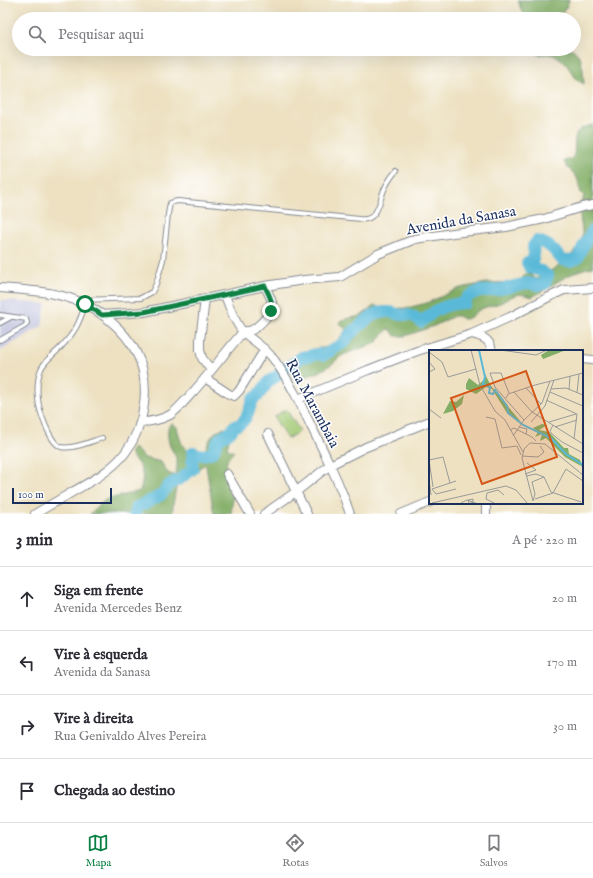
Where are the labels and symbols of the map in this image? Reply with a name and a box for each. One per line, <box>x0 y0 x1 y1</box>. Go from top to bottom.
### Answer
street label: Avenida da Sanasa <box>404 201 518 240</box>
route start <box>76 295 94 313</box>
route end <box>262 302 280 320</box>
inset map <box>429 350 583 504</box>
street label: Rua Marambaia <box>281 356 344 451</box>
scale bar <box>12 486 112 505</box>

